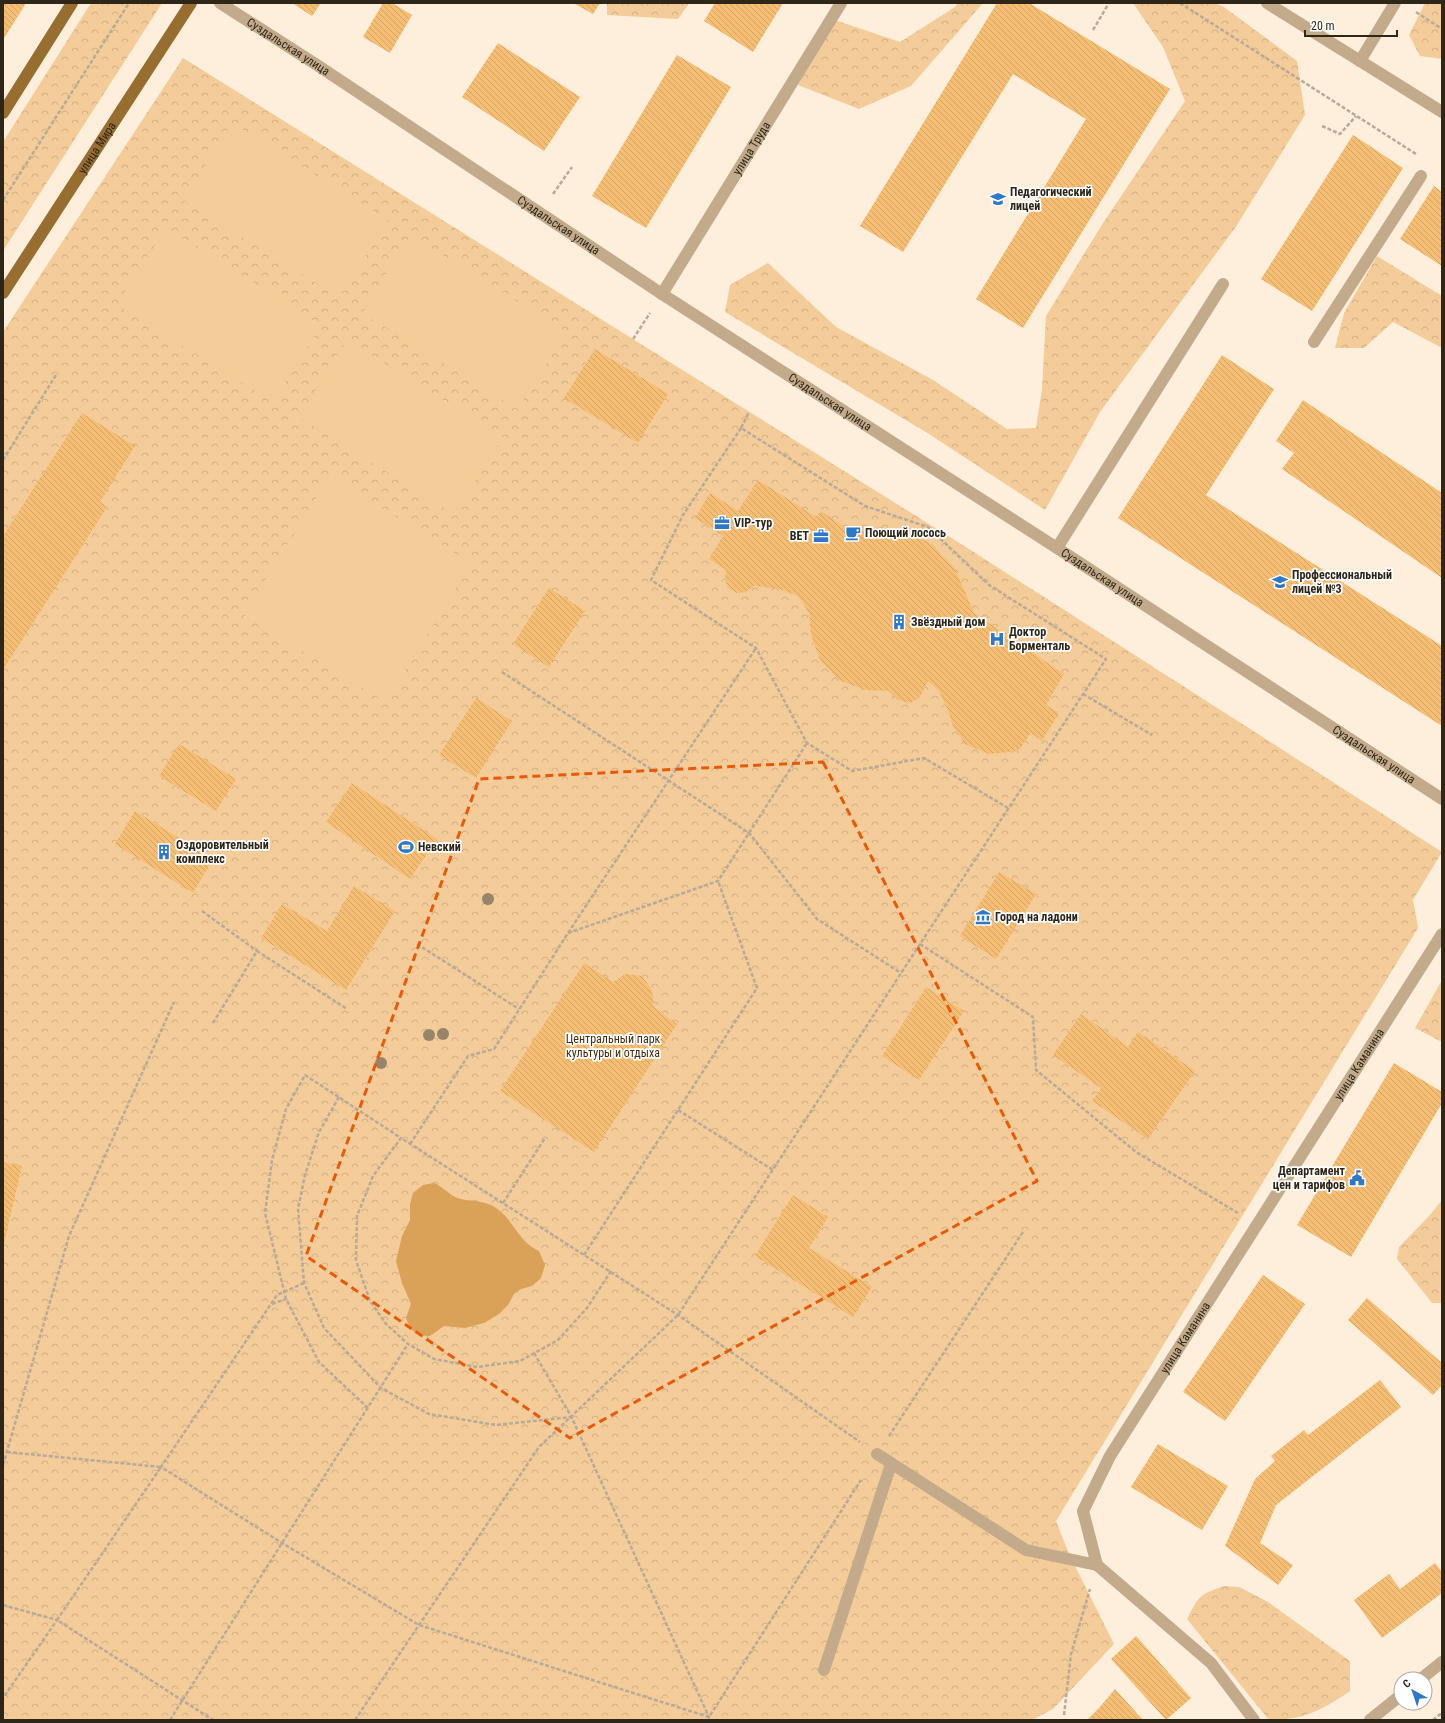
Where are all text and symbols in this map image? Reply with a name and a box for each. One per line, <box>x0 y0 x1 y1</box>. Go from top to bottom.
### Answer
scale bar <box>1305 12 1397 38</box>
street label: Суздальская улица <box>244 15 333 79</box>
text: 20 m <box>1311 19 1335 33</box>
street label: улица Мира <box>75 119 119 176</box>
street label: улица Труда <box>730 119 773 178</box>
place label: Педагогический лицей <box>1010 185 1092 213</box>
school or university icon: Педагогический лицей <box>989 190 1007 208</box>
street label: Суздальская улица <box>515 193 603 258</box>
street label: Суздальская улица <box>786 370 874 434</box>
office icon: VIP-тур <box>713 514 731 532</box>
place label: VIP-тур <box>734 516 772 530</box>
cafe icon: Поющий лосось <box>844 524 862 542</box>
place label: Поющий лосось <box>865 526 946 540</box>
office icon: BET <box>812 527 830 545</box>
place label: BET <box>790 529 809 543</box>
street label: Суздальская улица <box>1058 546 1147 610</box>
place label: Профессиональный лицей №3 <box>1292 568 1392 596</box>
school or university icon: Профессиональный лицей №3 <box>1271 573 1289 591</box>
building icon: Звёздный дом <box>890 613 908 631</box>
place label: Звёздный дом <box>911 615 986 629</box>
place label: Доктор Борменталь <box>1009 625 1070 653</box>
hospital icon: Доктор Борменталь <box>988 630 1006 648</box>
street label: Суздальская улица <box>1330 722 1418 787</box>
place label: Оздоровительный комплекс <box>176 838 269 866</box>
sports icon: Невский <box>397 838 415 856</box>
place label: Невский <box>418 840 461 854</box>
building icon: Оздоровительный комплекс <box>155 843 173 861</box>
museum icon: Город на ладони <box>974 908 992 926</box>
place label: Город на ладони <box>995 910 1078 924</box>
street label: улица Каманина <box>1331 1026 1387 1103</box>
park label: Центральный парк культуры и отдыха <box>566 1032 661 1060</box>
place label: Департамент цен и тарифов <box>1273 1164 1346 1192</box>
public building icon: Департамент цен и тарифов <box>1348 1169 1366 1187</box>
street label: улица Каманина <box>1157 1299 1213 1376</box>
north arrow <box>1393 1671 1433 1711</box>
text: С <box>1400 1677 1413 1691</box>

